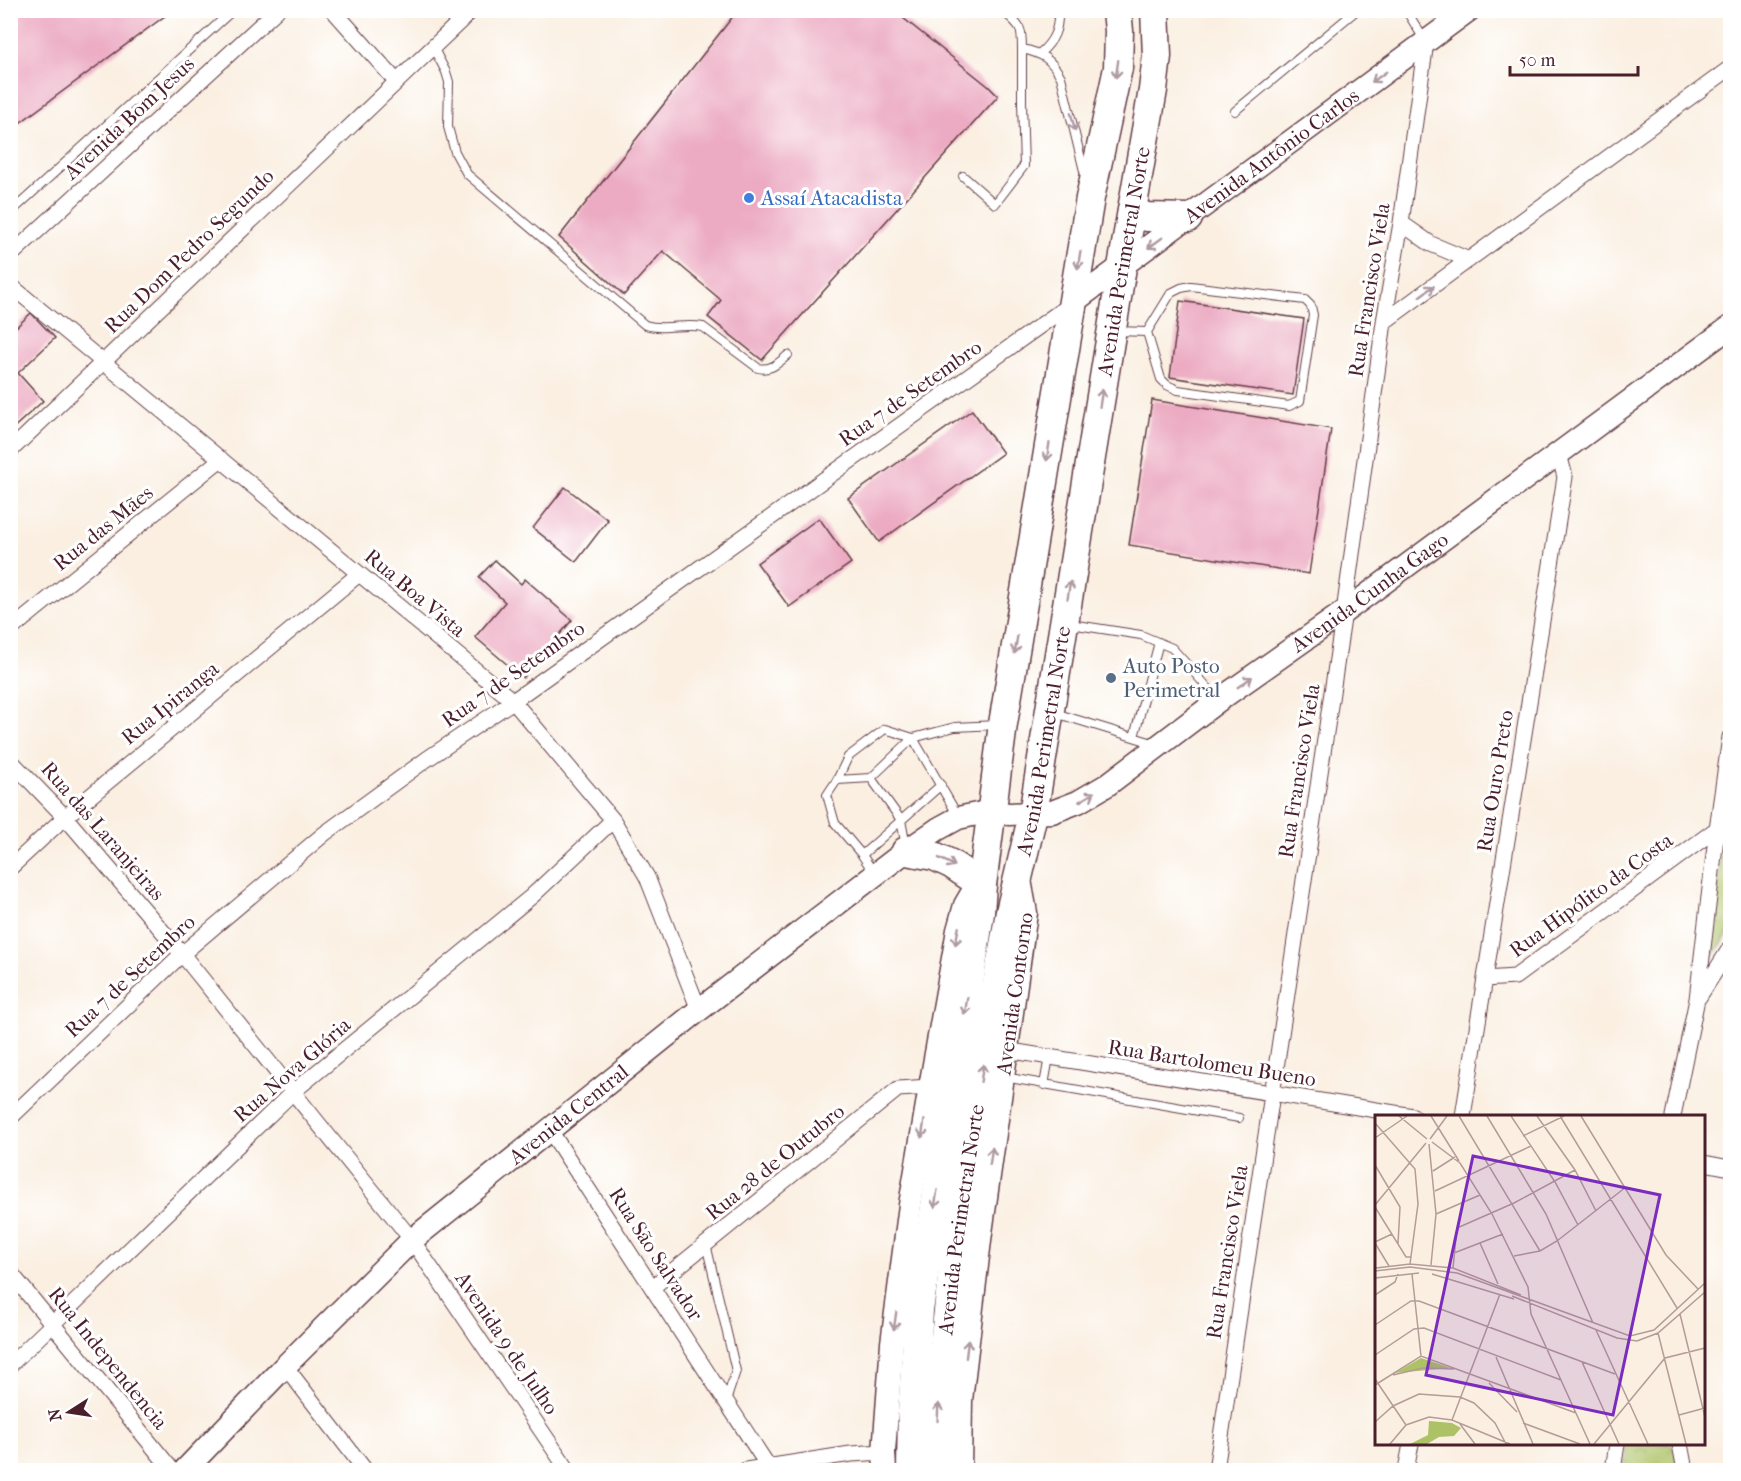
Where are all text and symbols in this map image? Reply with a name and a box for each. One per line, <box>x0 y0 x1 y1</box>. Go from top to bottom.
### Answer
scale bar <box>1510 39 1638 77</box>
text: 50 m <box>1519 50 1556 71</box>
street label: Avenida Bom Jesus <box>58 51 199 185</box>
one-way arrow <box>1111 58 1122 78</box>
one-way arrow <box>1372 70 1388 83</box>
street label: Avenida Antônio Carlos <box>1179 83 1364 229</box>
one-way arrow <box>1067 113 1079 132</box>
street label: Avenida Perimetral Norte <box>1092 145 1155 379</box>
street label: Rua Dom Pedro Segundo <box>99 164 279 338</box>
place label: Assaí Atacadista <box>760 186 903 210</box>
marker: Assaí Atacadista <box>742 191 756 205</box>
street label: Rua Francisco Viela <box>1343 201 1395 379</box>
one-way arrow <box>1147 236 1163 249</box>
one-way arrow <box>1074 250 1085 269</box>
one-way arrow <box>1418 285 1434 297</box>
street label: Rua 7 de Setembro <box>834 335 986 451</box>
one-way arrow <box>1095 388 1106 408</box>
one-way arrow <box>1042 442 1053 462</box>
street label: Rua das Mães <box>48 480 158 576</box>
street label: Avenida Cunha Gago <box>1286 527 1453 658</box>
street label: Rua Boa Vista <box>360 544 471 642</box>
one-way arrow <box>1064 581 1075 601</box>
street label: Rua 7 de Setembro <box>437 616 589 732</box>
street label: Avenida Perimetral Norte <box>1011 624 1075 859</box>
one-way arrow <box>1010 635 1021 654</box>
place label: Auto Posto Perimetral <box>1122 654 1221 702</box>
street label: Rua Ipiranga <box>116 656 224 750</box>
marker: Auto Posto Perimetral <box>1104 671 1118 685</box>
one-way arrow <box>1236 676 1253 688</box>
street label: Rua Francisco Viela <box>1273 682 1325 860</box>
street label: Rua Ouro Preto <box>1472 708 1518 854</box>
street label: Rua das Laranjeiras <box>36 757 170 905</box>
one-way arrow <box>1079 790 1096 802</box>
street label: Rua Hipólito da Costa <box>1505 828 1677 962</box>
one-way arrow <box>937 857 955 869</box>
street label: Rua 7 de Setembro <box>60 910 200 1042</box>
street label: Avenida Contorno <box>991 911 1038 1077</box>
one-way arrow <box>951 926 962 946</box>
one-way arrow <box>960 995 971 1015</box>
street label: Rua Nova Glória <box>229 1012 356 1127</box>
street label: Rua Bartolomeu Bueno <box>1106 1035 1318 1091</box>
street label: Avenida Central <box>503 1059 633 1170</box>
one-way arrow <box>976 1064 987 1083</box>
street label: Rua 28 de Outubro <box>701 1099 849 1225</box>
street label: Avenida Perimetral Norte <box>933 1102 989 1337</box>
inset map <box>1375 1115 1705 1445</box>
one-way arrow <box>917 1118 928 1138</box>
one-way arrow <box>986 1146 997 1166</box>
street label: Rua Francisco Viela <box>1201 1163 1253 1341</box>
street label: Rua São Salvador <box>604 1183 708 1325</box>
one-way arrow <box>930 1188 941 1208</box>
street label: Avenida 9 de Julho <box>450 1266 564 1419</box>
street label: Rua Independencia <box>43 1282 173 1434</box>
one-way arrow <box>889 1311 900 1331</box>
one-way arrow <box>961 1340 972 1360</box>
north arrow <box>39 1382 99 1442</box>
one-way arrow <box>933 1403 944 1423</box>
text: N <box>44 1406 65 1423</box>

